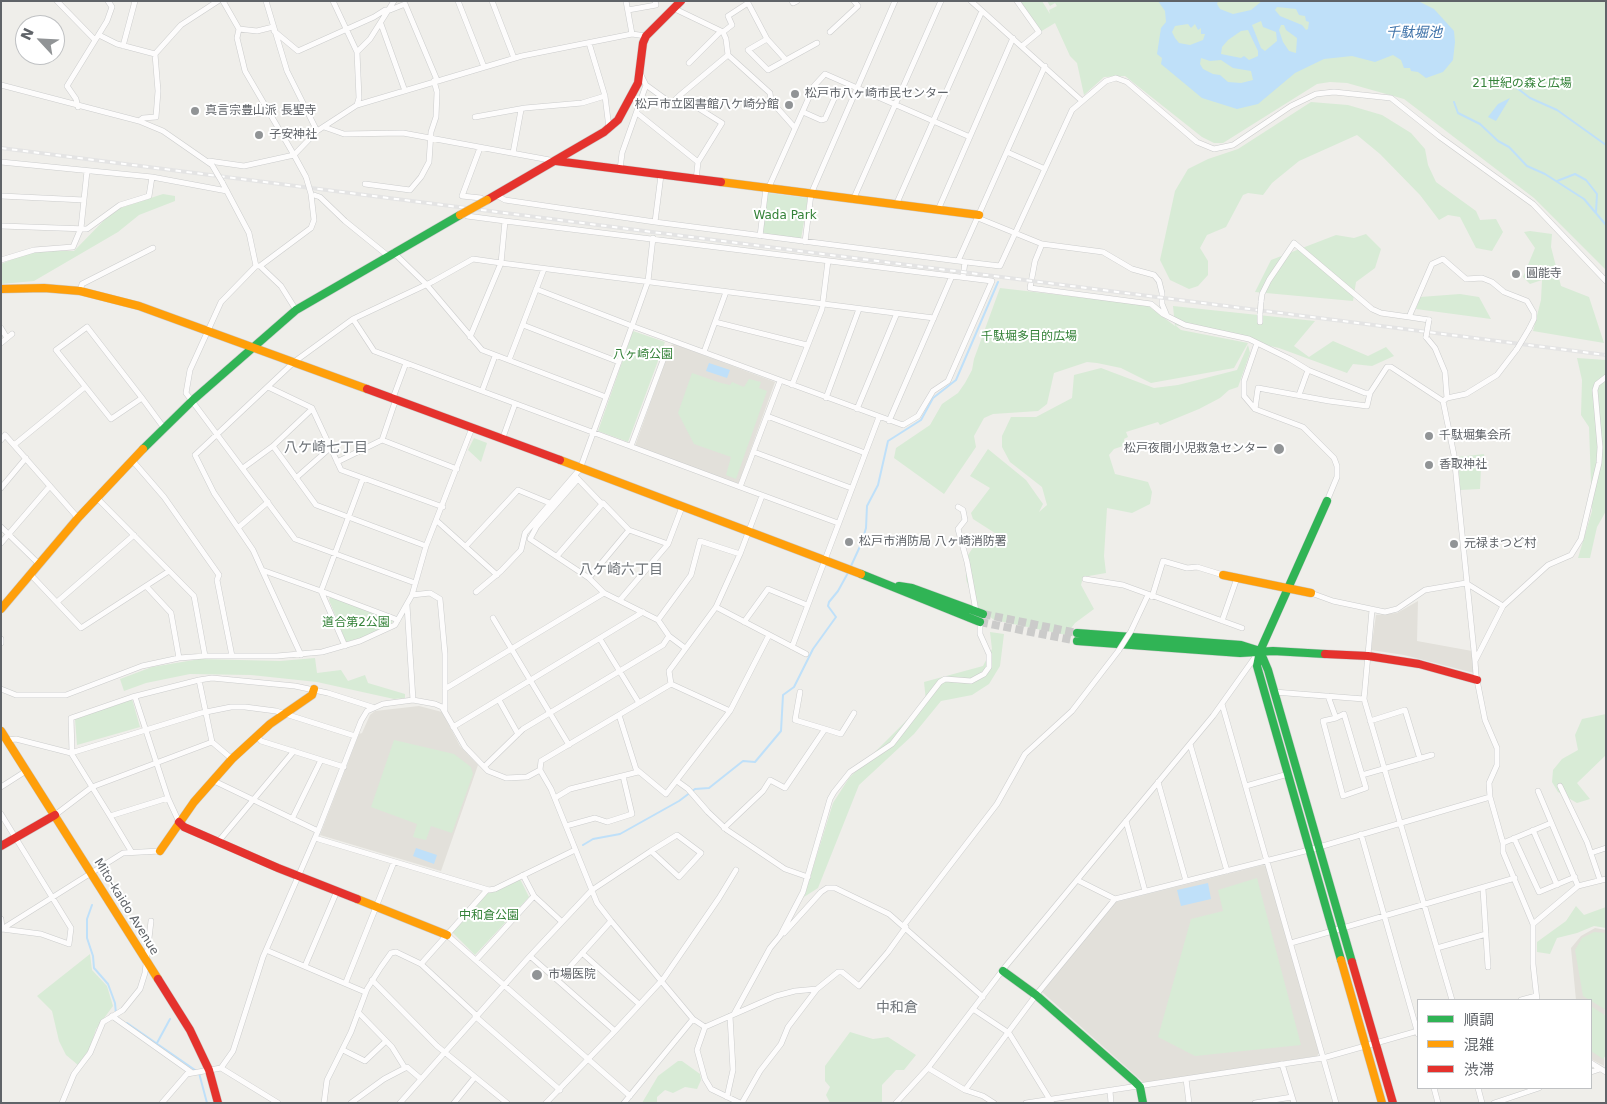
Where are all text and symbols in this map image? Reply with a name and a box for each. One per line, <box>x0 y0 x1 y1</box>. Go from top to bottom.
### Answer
north arrow <box>15 15 65 65</box>
text: N <box>18 25 37 43</box>
water label: 千駄堀池 <box>1386 25 1442 41</box>
park label: 21世紀の森と広場 <box>1472 77 1572 91</box>
place label: 松戸市八ヶ崎市民センター <box>805 87 949 101</box>
marker: 松戸市八ヶ崎市民センター <box>789 88 801 100</box>
place label: 松戸市立図書館八ケ崎分館 <box>635 98 779 112</box>
marker: 松戸市立図書館八ケ崎分館 <box>783 99 795 111</box>
place label: 真言宗豊山派 長聖寺 <box>205 104 317 118</box>
marker: 真言宗豊山派 長聖寺 <box>189 105 201 117</box>
place label: 子安神社 <box>269 128 317 142</box>
marker: 子安神社 <box>253 129 265 141</box>
park label: Wada Park <box>753 209 817 223</box>
place label: 圓能寺 <box>1526 267 1562 281</box>
marker: 圓能寺 <box>1510 268 1522 280</box>
park label: 千駄堀多目的広場 <box>981 330 1077 344</box>
park label: 八ヶ崎公園 <box>613 348 673 362</box>
place label: 千駄堀集会所 <box>1439 429 1511 443</box>
marker: 千駄堀集会所 <box>1423 430 1435 442</box>
district label: 八ケ崎七丁目 <box>284 440 368 456</box>
place label: 松戸夜間小児救急センター <box>1124 442 1268 456</box>
marker: 松戸夜間小児救急センター <box>1272 442 1286 456</box>
place label: 香取神社 <box>1439 458 1487 472</box>
marker: 香取神社 <box>1423 459 1435 471</box>
place label: 松戸市消防局 八ヶ崎消防署 <box>859 535 1007 549</box>
marker: 松戸市消防局 八ヶ崎消防署 <box>843 536 855 548</box>
place label: 元禄まつど村 <box>1464 537 1536 551</box>
marker: 元禄まつど村 <box>1448 538 1460 550</box>
district label: 八ケ崎六丁目 <box>579 562 663 578</box>
park label: 道合第2公園 <box>322 616 390 630</box>
street label: Mito-kaido Avenue <box>90 856 162 958</box>
park label: 中和倉公園 <box>459 909 519 923</box>
marker: 市場医院 <box>530 968 544 982</box>
place label: 市場医院 <box>548 968 596 982</box>
legend <box>1417 999 1592 1089</box>
district label: 中和倉 <box>876 1000 918 1016</box>
text: 順調 <box>1464 1011 1494 1029</box>
text: 混雑 <box>1464 1036 1494 1054</box>
text: 渋滞 <box>1464 1061 1494 1079</box>

